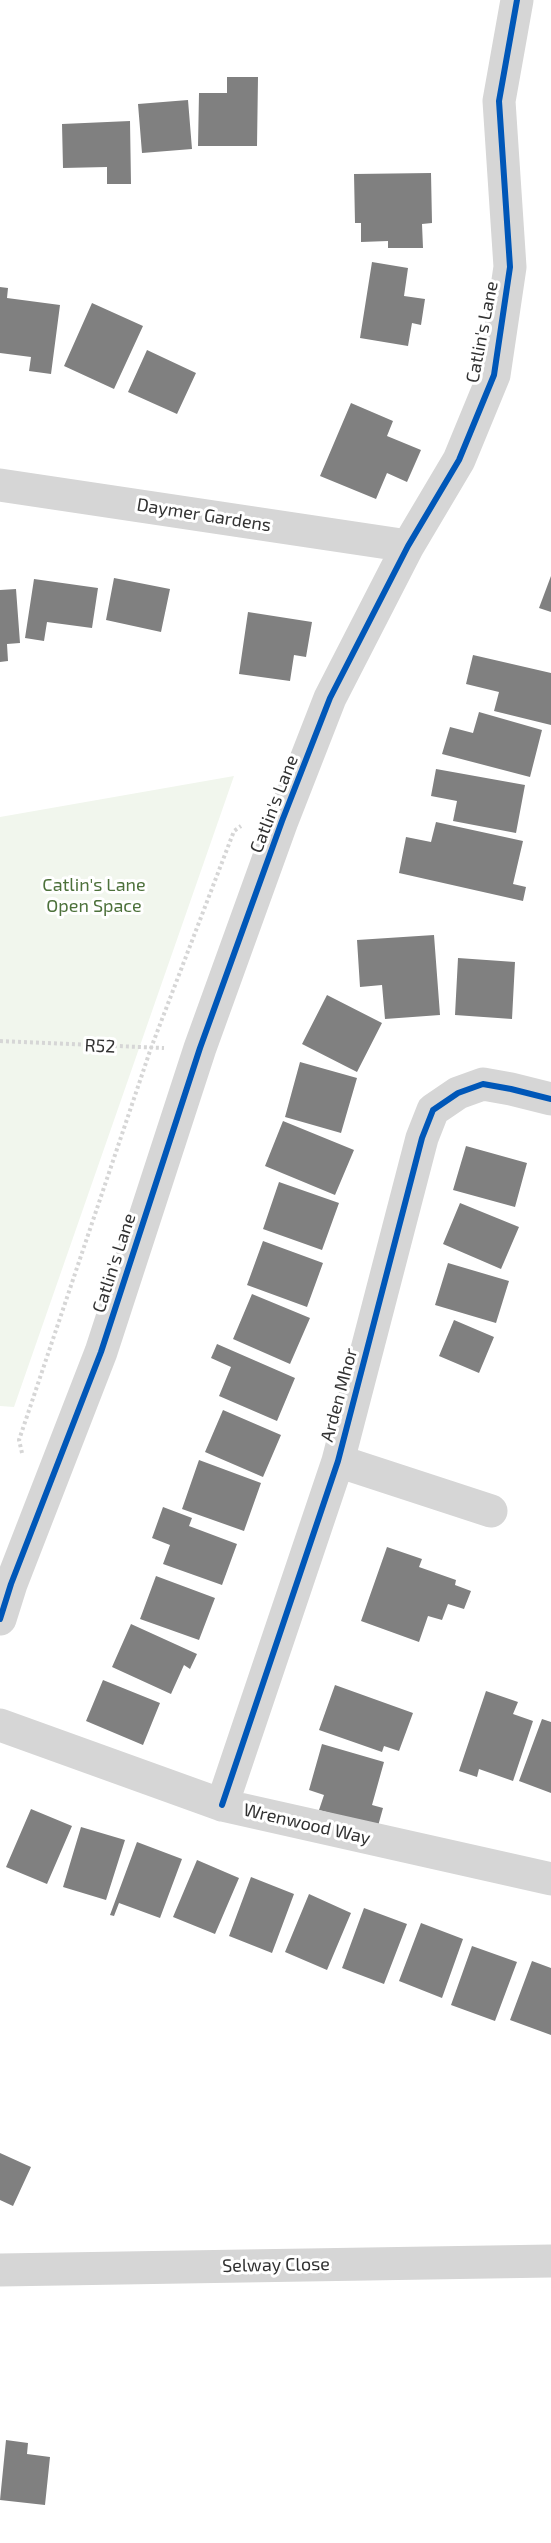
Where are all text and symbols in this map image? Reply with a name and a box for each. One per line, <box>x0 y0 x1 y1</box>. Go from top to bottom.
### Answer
street label: Catlin's Lane <box>462 279 502 385</box>
street label: Daymer Gardens <box>135 494 273 536</box>
street label: Catlin's Lane <box>245 752 303 856</box>
park label: Catlin's Lane Open Space <box>42 874 146 916</box>
street label: R52 <box>84 1034 116 1058</box>
street label: Catlin's Lane <box>88 1211 140 1315</box>
street label: Arden Mhor <box>316 1346 362 1444</box>
street label: Wrenwood Way <box>241 1799 373 1849</box>
street label: Selway Close <box>222 2253 330 2277</box>

